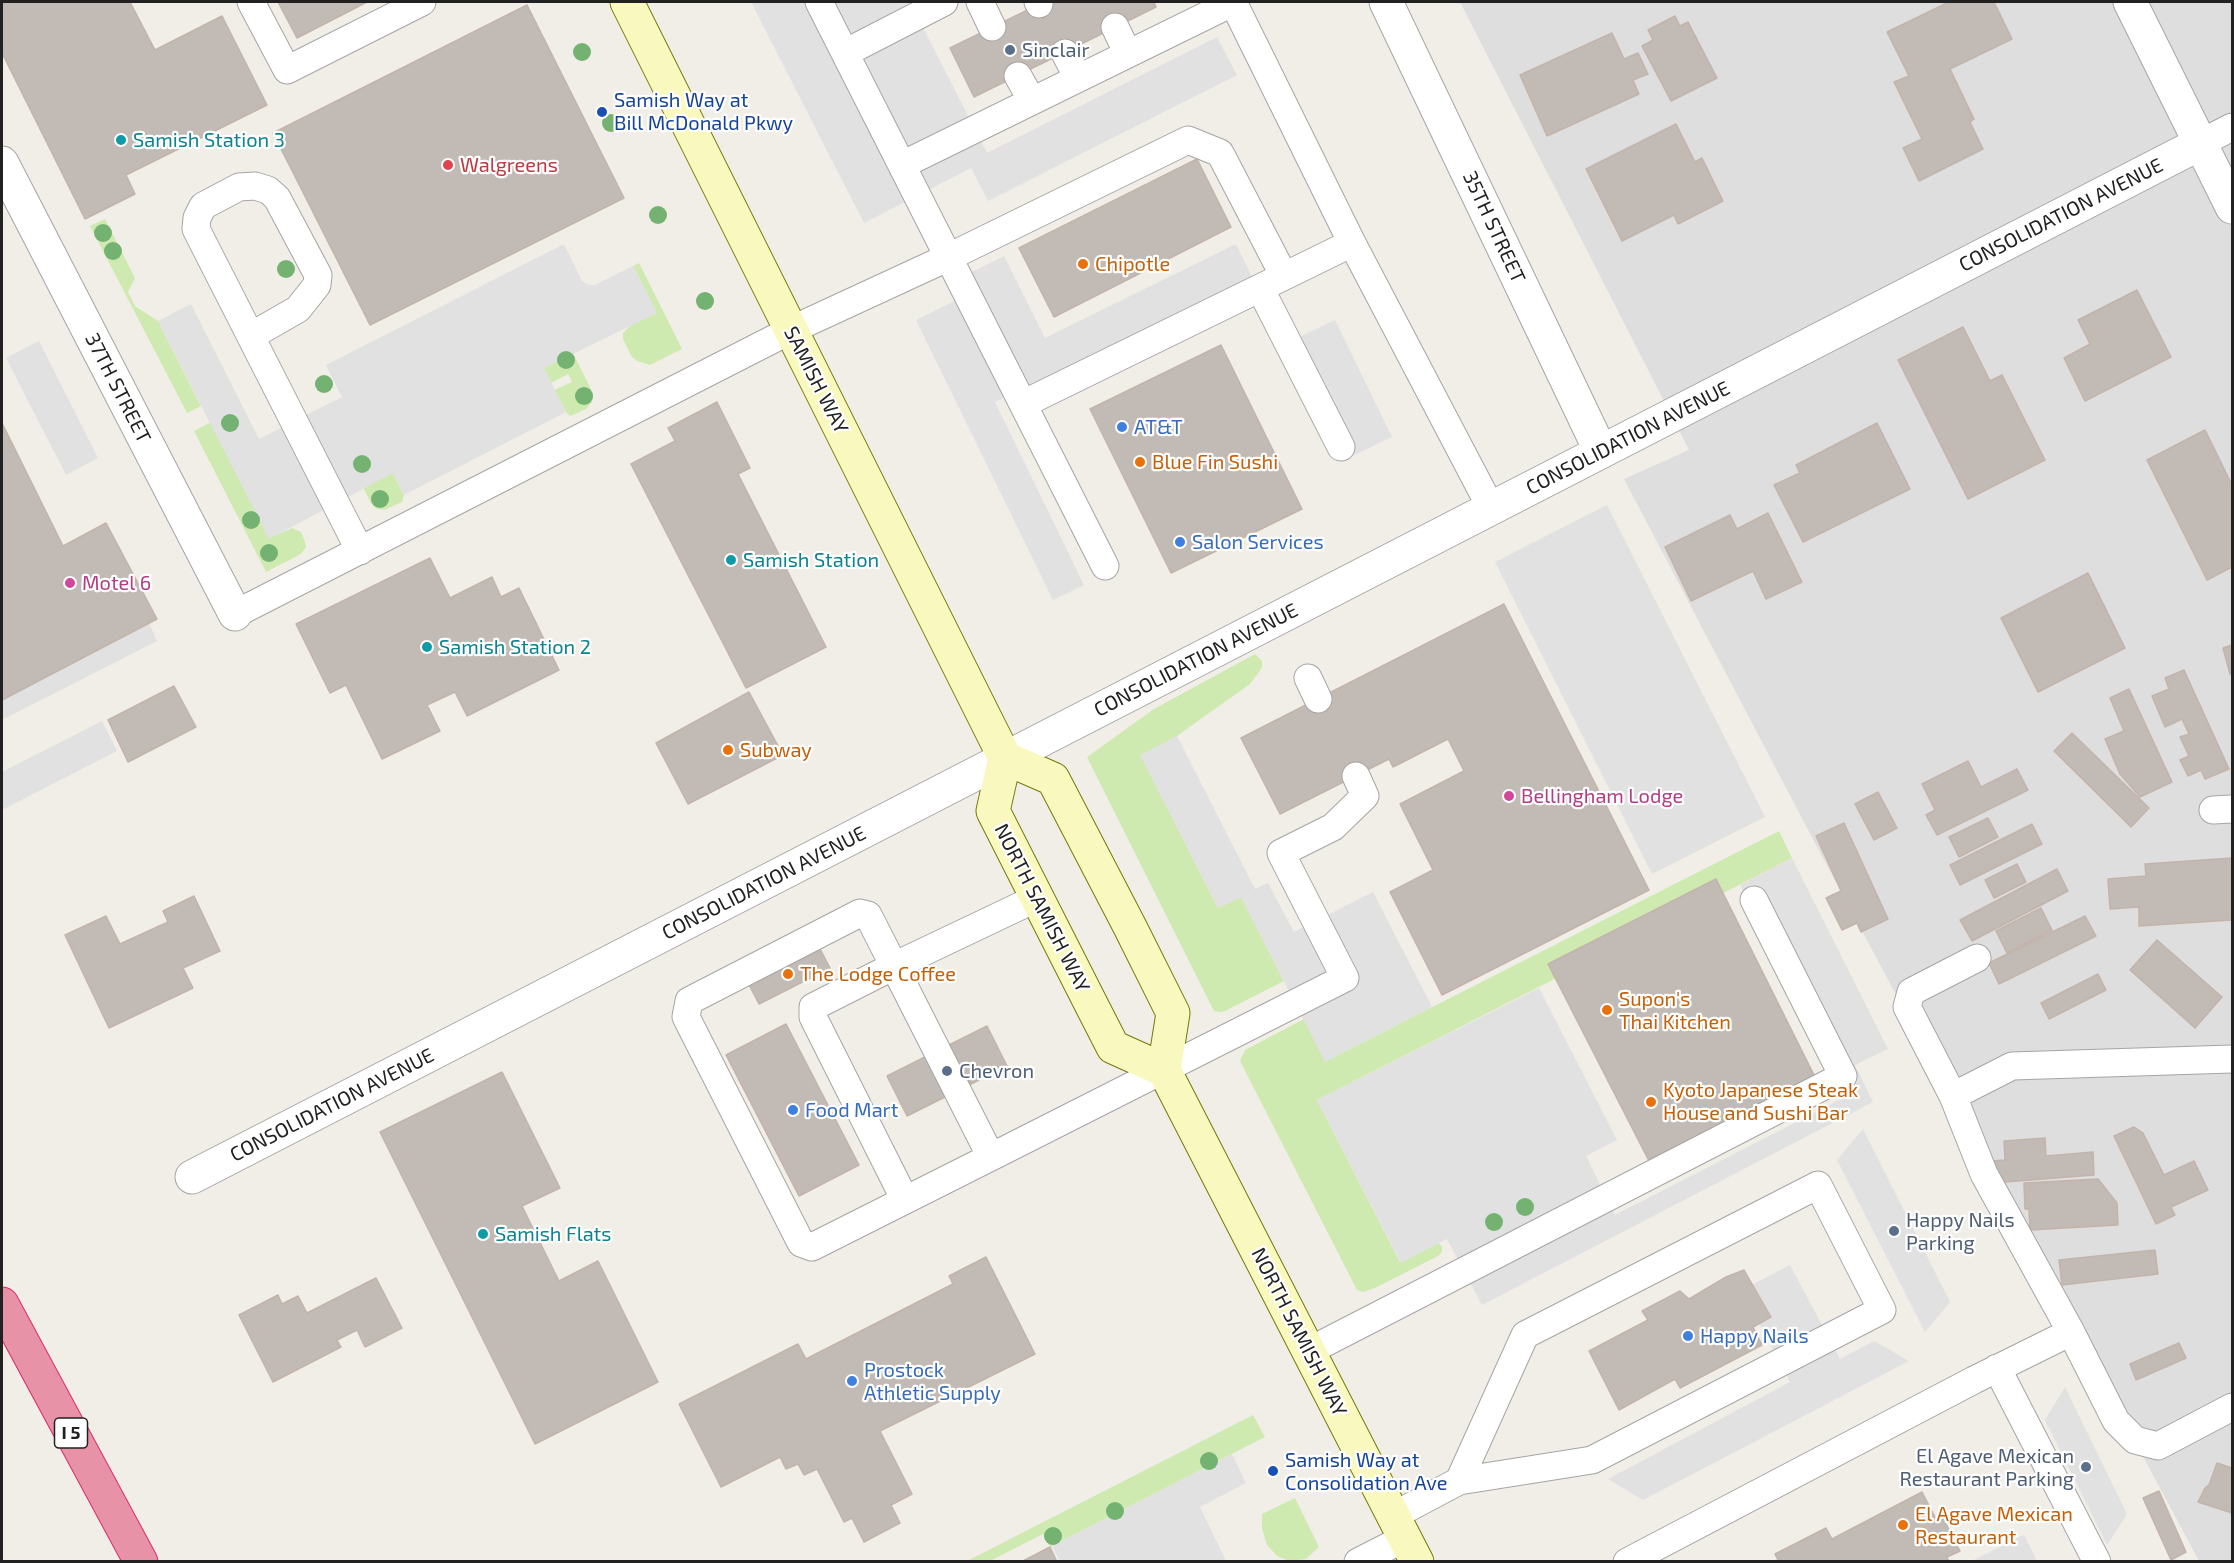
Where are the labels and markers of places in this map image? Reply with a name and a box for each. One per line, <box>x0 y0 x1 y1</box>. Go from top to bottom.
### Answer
place label: Sinclair <box>1022 38 1089 62</box>
marker: Sinclair <box>1003 43 1017 57</box>
place label: Samish Way at Bill McDonald Pkwy <box>614 88 793 135</box>
marker: Samish Way at Bill McDonald Pkwy <box>595 105 609 119</box>
place label: Samish Station 3 <box>133 128 285 152</box>
marker: Samish Station 3 <box>114 133 128 147</box>
place label: Walgreens <box>460 153 558 177</box>
marker: Walgreens <box>441 158 455 172</box>
place label: Chipotle <box>1095 252 1170 276</box>
marker: Chipotle <box>1076 257 1090 271</box>
place label: AT&T <box>1134 415 1183 439</box>
marker: AT&T <box>1115 420 1129 434</box>
place label: Blue Fin Sushi <box>1152 450 1278 474</box>
marker: Blue Fin Sushi <box>1133 455 1147 469</box>
place label: Salon Services <box>1192 530 1324 554</box>
marker: Salon Services <box>1173 535 1187 549</box>
place label: Samish Station <box>743 548 879 572</box>
marker: Samish Station <box>724 553 738 567</box>
place label: Motel 6 <box>82 571 151 595</box>
marker: Motel 6 <box>63 576 77 590</box>
place label: Samish Station 2 <box>439 635 591 659</box>
marker: Samish Station 2 <box>420 640 434 654</box>
place label: Subway <box>740 738 812 762</box>
marker: Subway <box>721 743 735 757</box>
place label: Bellingham Lodge <box>1521 784 1683 808</box>
marker: Bellingham Lodge <box>1502 789 1516 803</box>
place label: The Lodge Coffee <box>800 962 956 986</box>
marker: The Lodge Coffee <box>781 967 795 981</box>
place label: Supon's Thai Kitchen <box>1619 987 1731 1034</box>
marker: Supon's Thai Kitchen <box>1600 1003 1614 1017</box>
place label: Chevron <box>959 1059 1034 1083</box>
marker: Chevron <box>940 1064 954 1078</box>
place label: Kyoto Japanese Steak House and Sushi Bar <box>1663 1078 1858 1125</box>
marker: Kyoto Japanese Steak House and Sushi Bar <box>1644 1095 1658 1109</box>
place label: Food Mart <box>805 1098 898 1122</box>
marker: Food Mart <box>786 1103 800 1117</box>
place label: Happy Nails Parking <box>1906 1208 2015 1255</box>
place label: Samish Flats <box>495 1222 611 1246</box>
marker: Happy Nails Parking <box>1887 1224 1901 1238</box>
marker: Samish Flats <box>476 1227 490 1241</box>
place label: Happy Nails <box>1700 1324 1809 1348</box>
marker: Happy Nails <box>1681 1329 1695 1343</box>
place label: Prostock Athletic Supply <box>864 1358 1001 1405</box>
marker: Prostock Athletic Supply <box>845 1374 859 1388</box>
place label: El Agave Mexican Restaurant Parking <box>1900 1444 2074 1491</box>
place label: Samish Way at Consolidation Ave <box>1285 1448 1448 1495</box>
marker: El Agave Mexican Restaurant Parking <box>2079 1460 2093 1474</box>
marker: Samish Way at Consolidation Ave <box>1266 1464 1280 1478</box>
place label: El Agave Mexican Restaurant <box>1915 1502 2073 1549</box>
marker: El Agave Mexican Restaurant <box>1896 1518 1910 1532</box>

